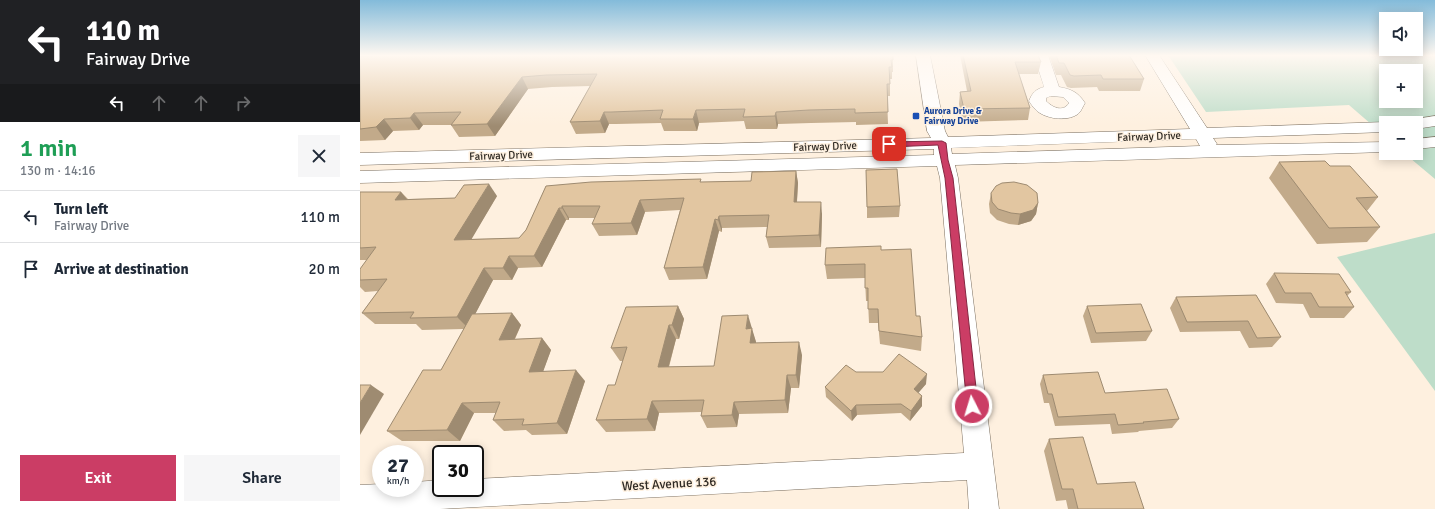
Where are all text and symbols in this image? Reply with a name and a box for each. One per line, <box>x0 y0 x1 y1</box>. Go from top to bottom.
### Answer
map controls <box>1379 12 1423 160</box>
button: sound <box>1379 12 1423 56</box>
text: 110 m <box>86 14 160 48</box>
icon: left <box>20 16 72 68</box>
text: Fairway Drive <box>86 48 190 70</box>
button: + <box>1379 64 1423 108</box>
icon: left <box>106 92 128 114</box>
icon: ahead <box>148 92 170 114</box>
icon: ahead <box>190 92 212 114</box>
icon: right <box>232 92 254 114</box>
place label: Aurora Drive & Fairway Drive <box>924 106 982 127</box>
marker: Aurora Drive & Fairway Drive <box>911 111 921 121</box>
button: − <box>1379 116 1423 160</box>
pin <box>872 127 906 161</box>
street label: Fairway Drive <box>1117 129 1181 144</box>
text: 1 min <box>20 133 77 163</box>
icon: arrive <box>878 133 900 155</box>
button: close <box>298 135 340 177</box>
street label: Fairway Drive <box>793 139 857 154</box>
street label: Fairway Drive <box>469 148 533 163</box>
text: 130 m · 14:16 <box>20 163 96 179</box>
text: Turn left <box>54 200 108 218</box>
icon: left <box>20 206 42 228</box>
text: 110 m <box>300 208 340 226</box>
text: Fairway Drive <box>54 218 129 234</box>
icon: arrive <box>20 258 42 280</box>
text: Arrive at destination <box>54 260 189 278</box>
text: 20 m <box>309 260 340 278</box>
position arrow <box>951 385 993 427</box>
speed limit sign: 30 <box>432 445 484 497</box>
text: 27 <box>387 453 409 478</box>
button: Exit <box>20 455 176 501</box>
button: Share <box>184 455 340 501</box>
street label: West Avenue 136 <box>621 474 717 494</box>
text: km/h <box>387 475 409 487</box>

